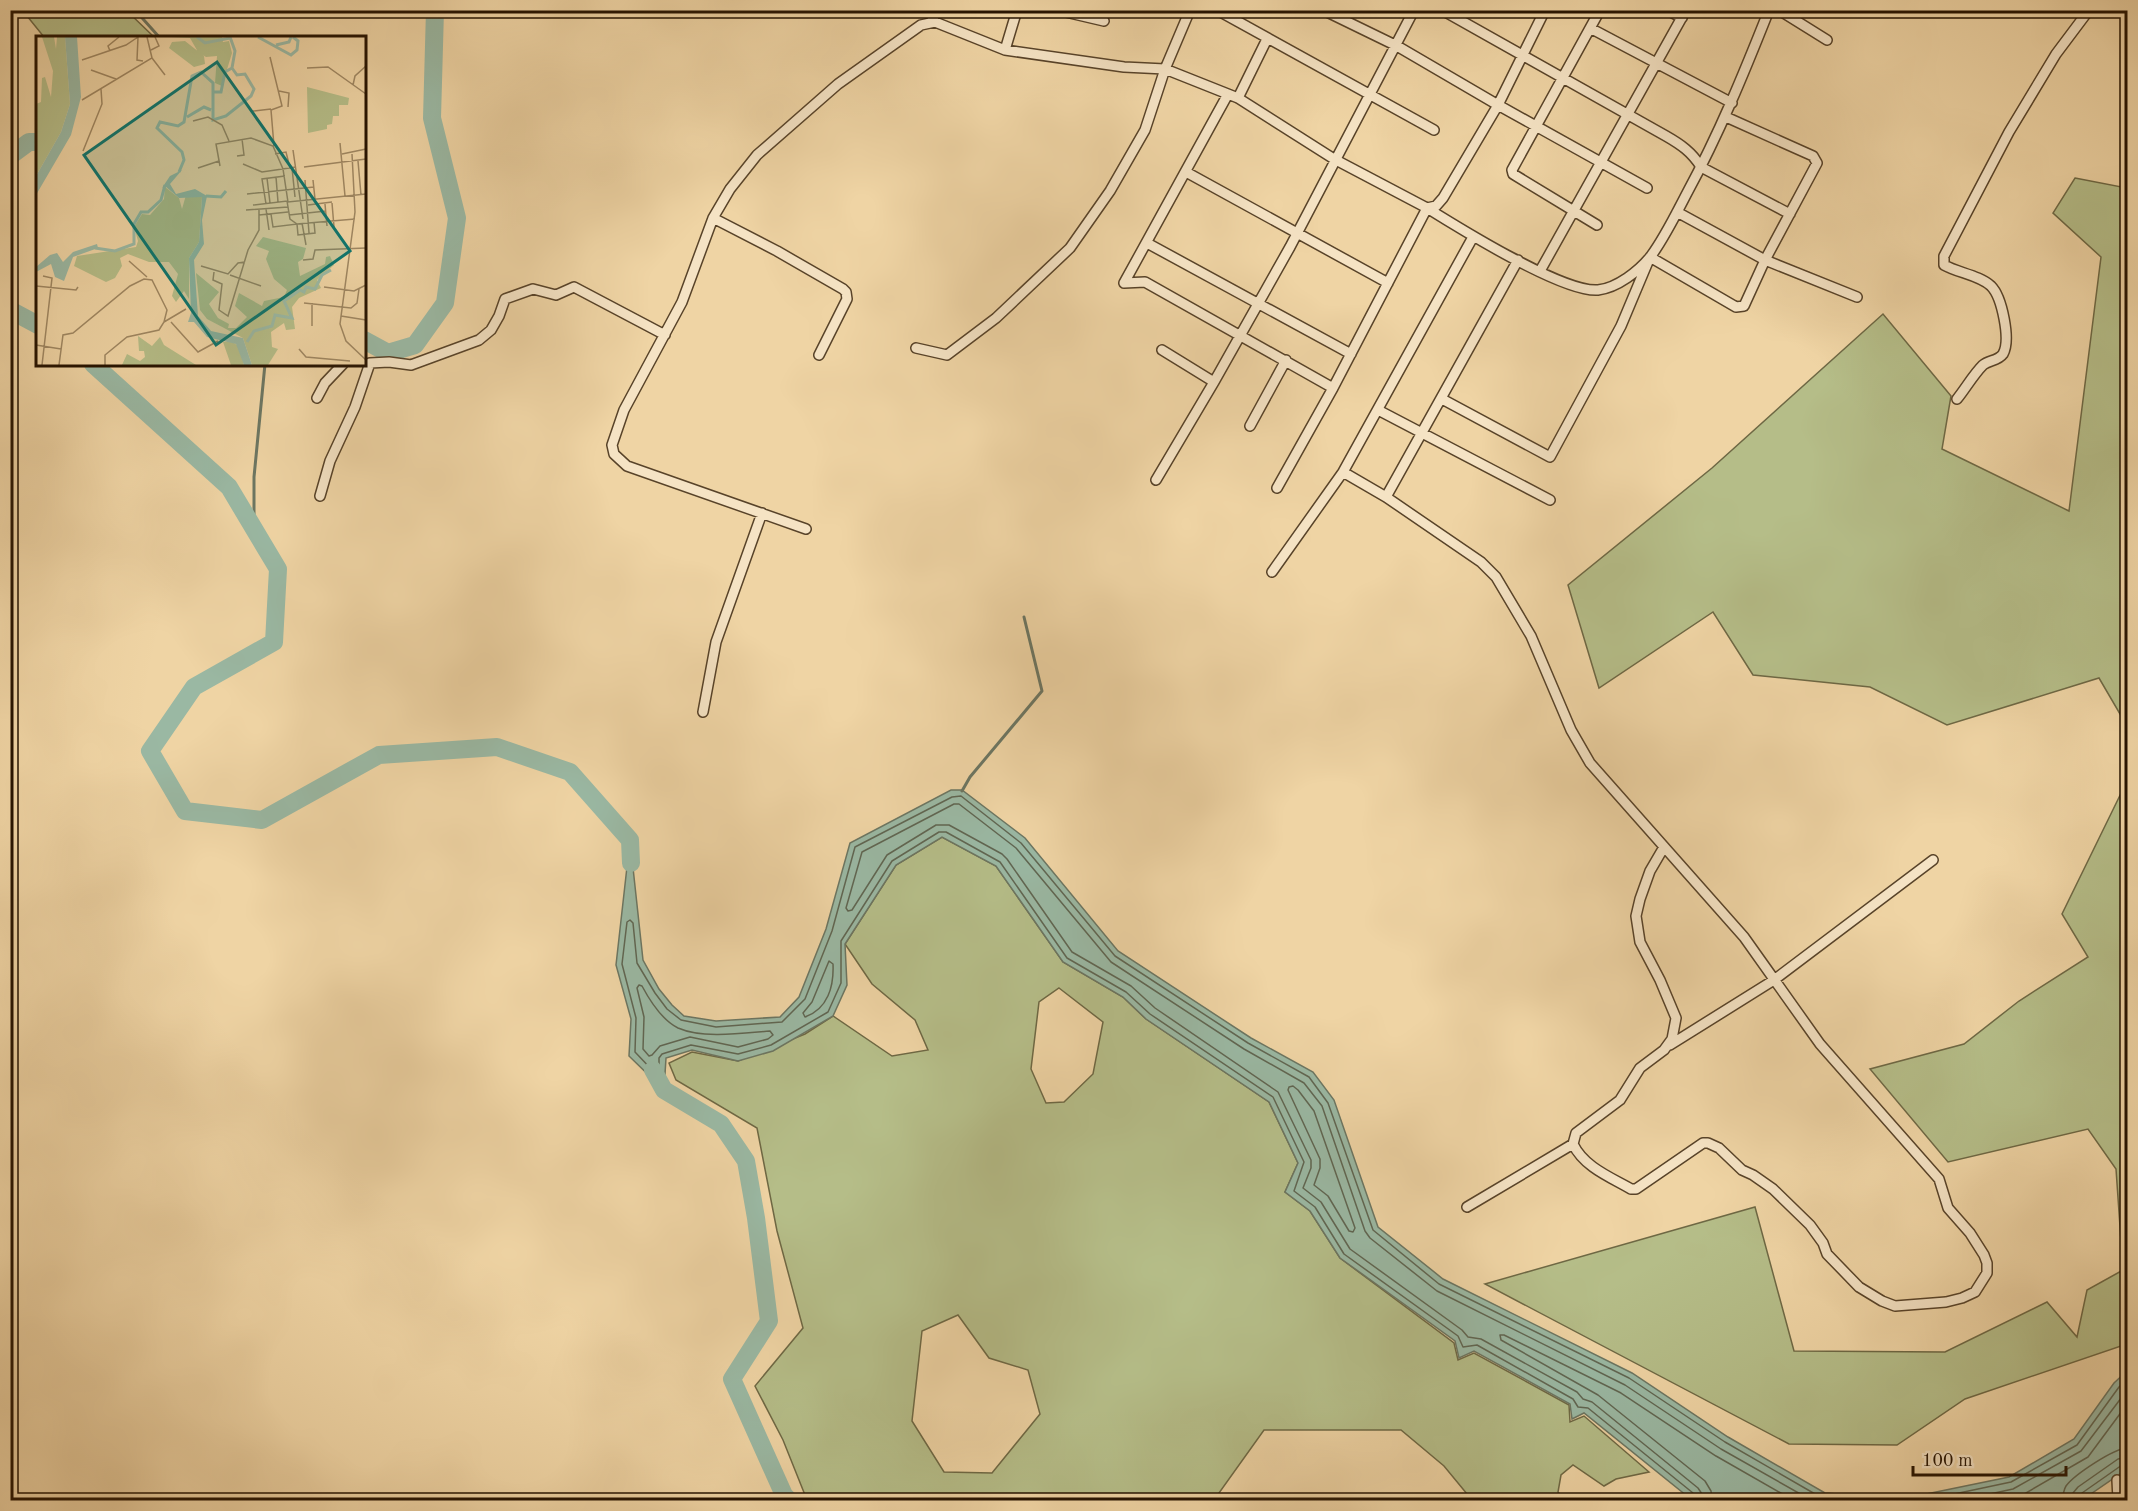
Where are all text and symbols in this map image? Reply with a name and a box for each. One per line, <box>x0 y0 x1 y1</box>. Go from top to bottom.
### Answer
inset map <box>36 36 366 366</box>
scale bar <box>1913 1439 2066 1477</box>
text: 100 m <box>1922 1452 1973 1470</box>

